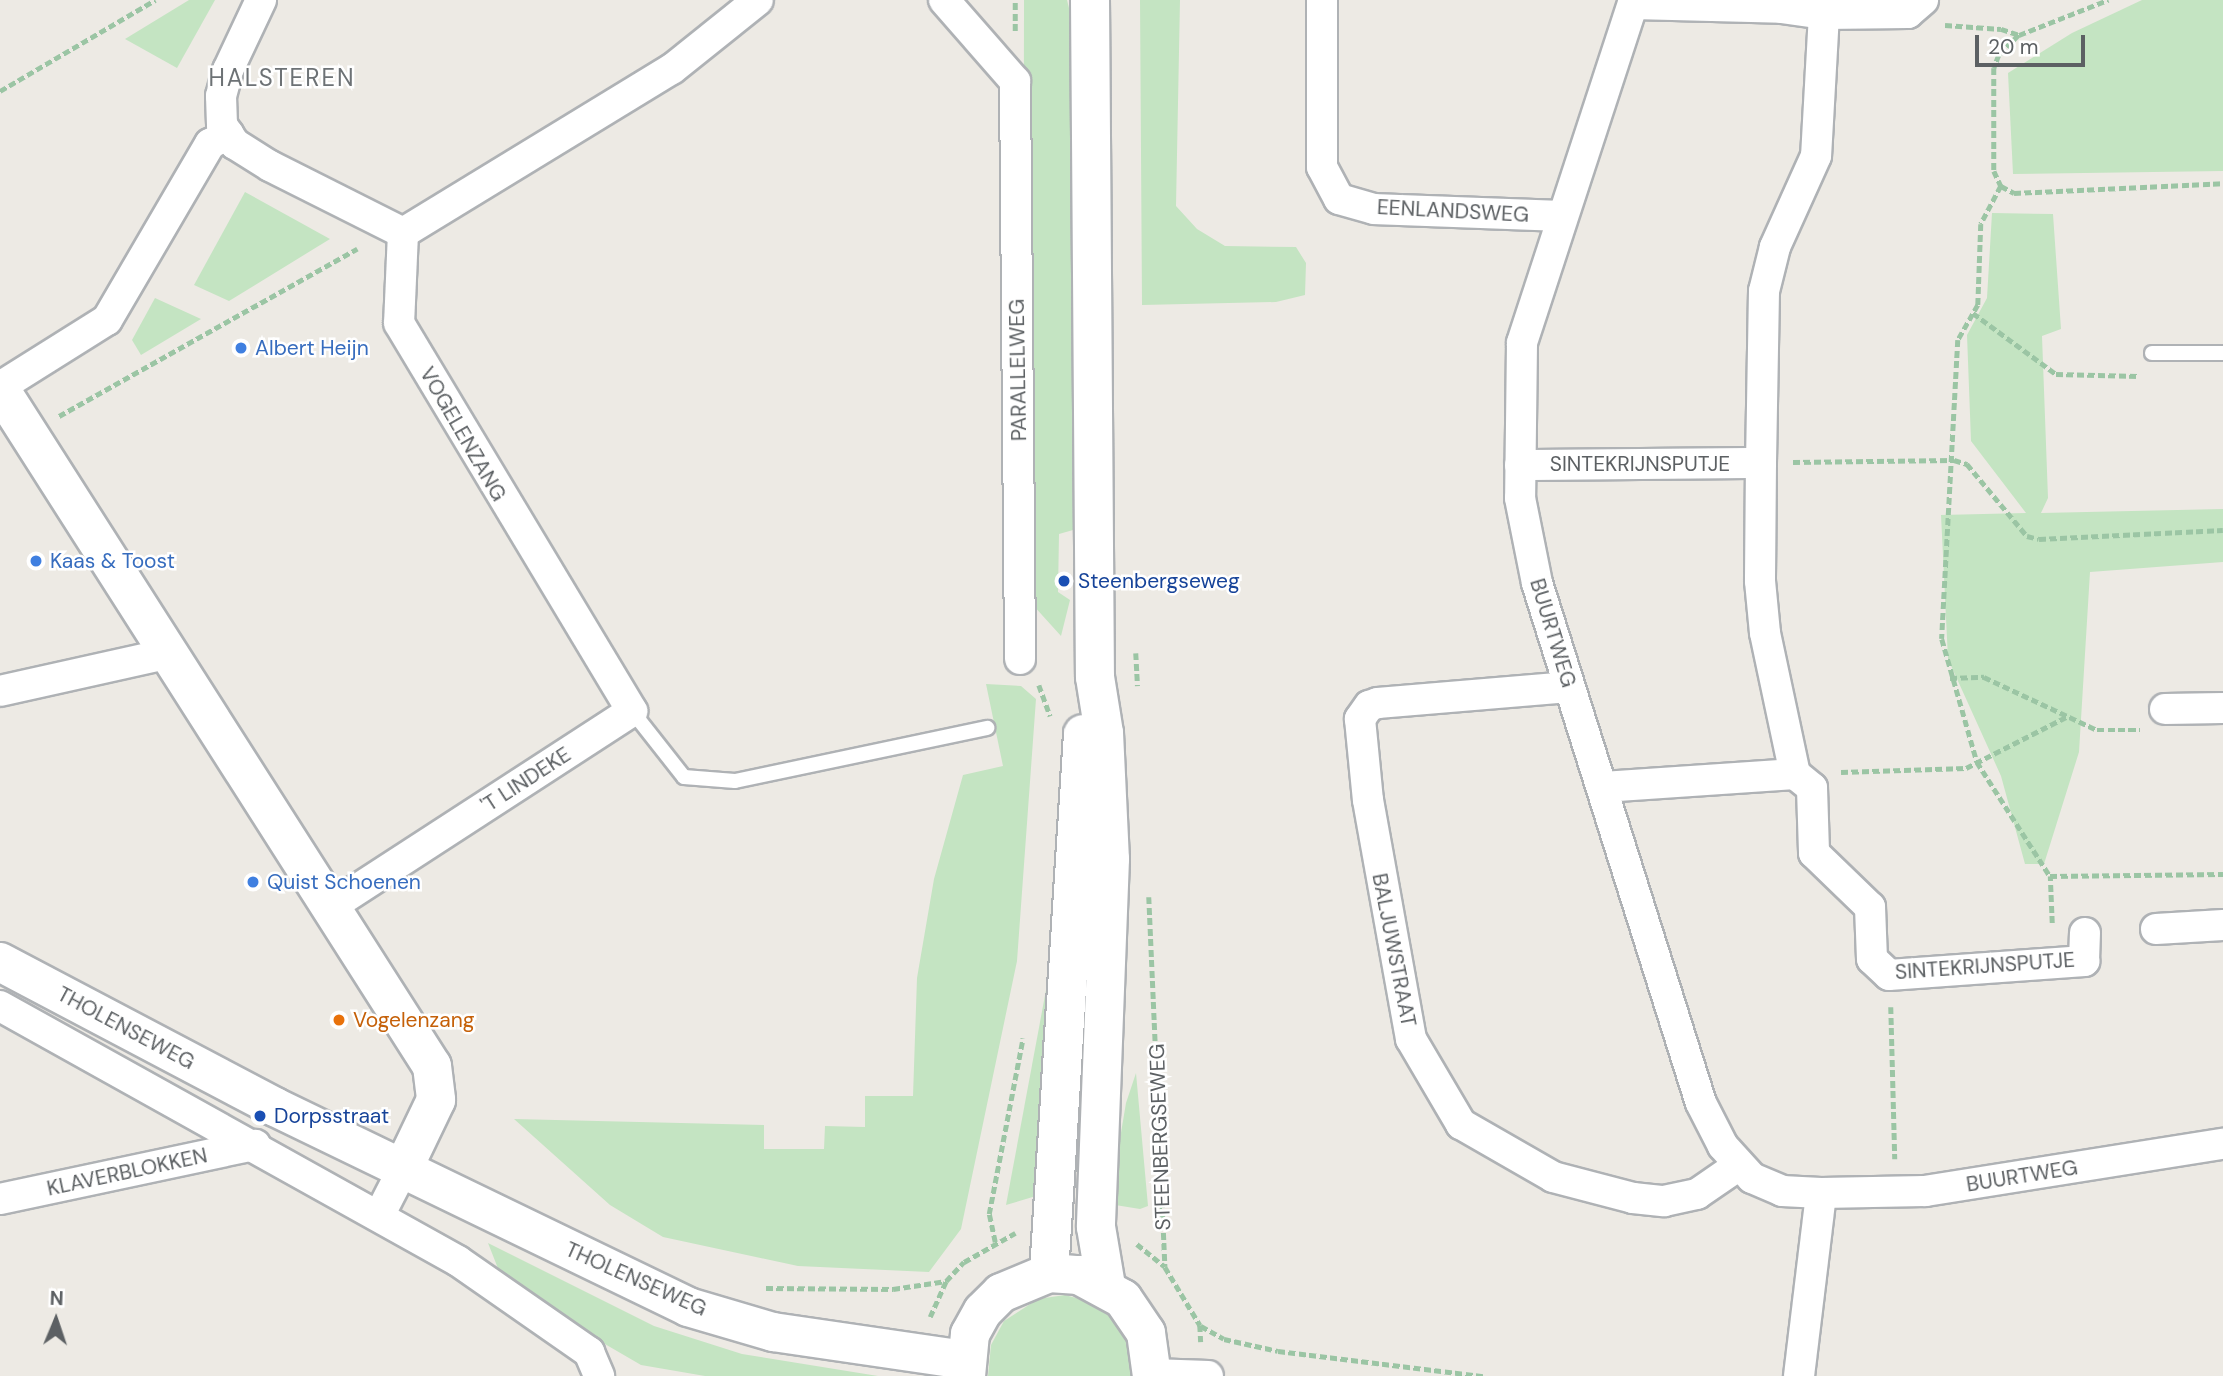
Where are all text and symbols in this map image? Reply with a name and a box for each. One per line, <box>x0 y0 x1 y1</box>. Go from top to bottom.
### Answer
scale bar <box>1978 21 2088 65</box>
text: 20 m <box>1988 33 2039 61</box>
district label: HALSTEREN <box>210 64 354 92</box>
street label: EENLANDSWEG <box>1376 194 1530 228</box>
street label: PARALLELWEG <box>1004 299 1032 441</box>
place label: Albert Heijn <box>255 335 369 361</box>
marker: Albert Heijn <box>233 340 249 356</box>
street label: VOGELENZANG <box>414 362 512 506</box>
street label: SINTEKRIJNSPUTJE <box>1550 451 1730 477</box>
place label: Kaas & Toost <box>50 548 175 574</box>
marker: Kaas & Toost <box>28 553 44 569</box>
place label: Steenbergseweg <box>1078 568 1240 594</box>
marker: Steenbergseweg <box>1056 573 1072 589</box>
street label: BUURTWEG <box>1524 576 1582 690</box>
street label: 'T LINDEKE <box>477 742 575 818</box>
place label: Quist Schoenen <box>267 869 421 895</box>
street label: BALJUWSTRAAT <box>1367 871 1421 1029</box>
marker: Quist Schoenen <box>245 874 261 890</box>
street label: SINTEKRIJNSPUTJE <box>1894 947 2076 985</box>
street label: THOLENSEWEG <box>53 981 199 1075</box>
place label: Vogelenzang <box>353 1007 474 1033</box>
marker: Vogelenzang <box>331 1012 347 1028</box>
street label: STEENBERGSEWEG <box>1144 1043 1176 1231</box>
place label: Dorpsstraat <box>274 1103 389 1129</box>
marker: Dorpsstraat <box>252 1108 268 1124</box>
street label: KLAVERBLOKKEN <box>45 1143 209 1201</box>
street label: BUURTWEG <box>1964 1155 2080 1197</box>
street label: THOLENSEWEG <box>561 1237 711 1321</box>
north arrow <box>21 1285 91 1355</box>
text: N <box>49 1286 64 1311</box>

